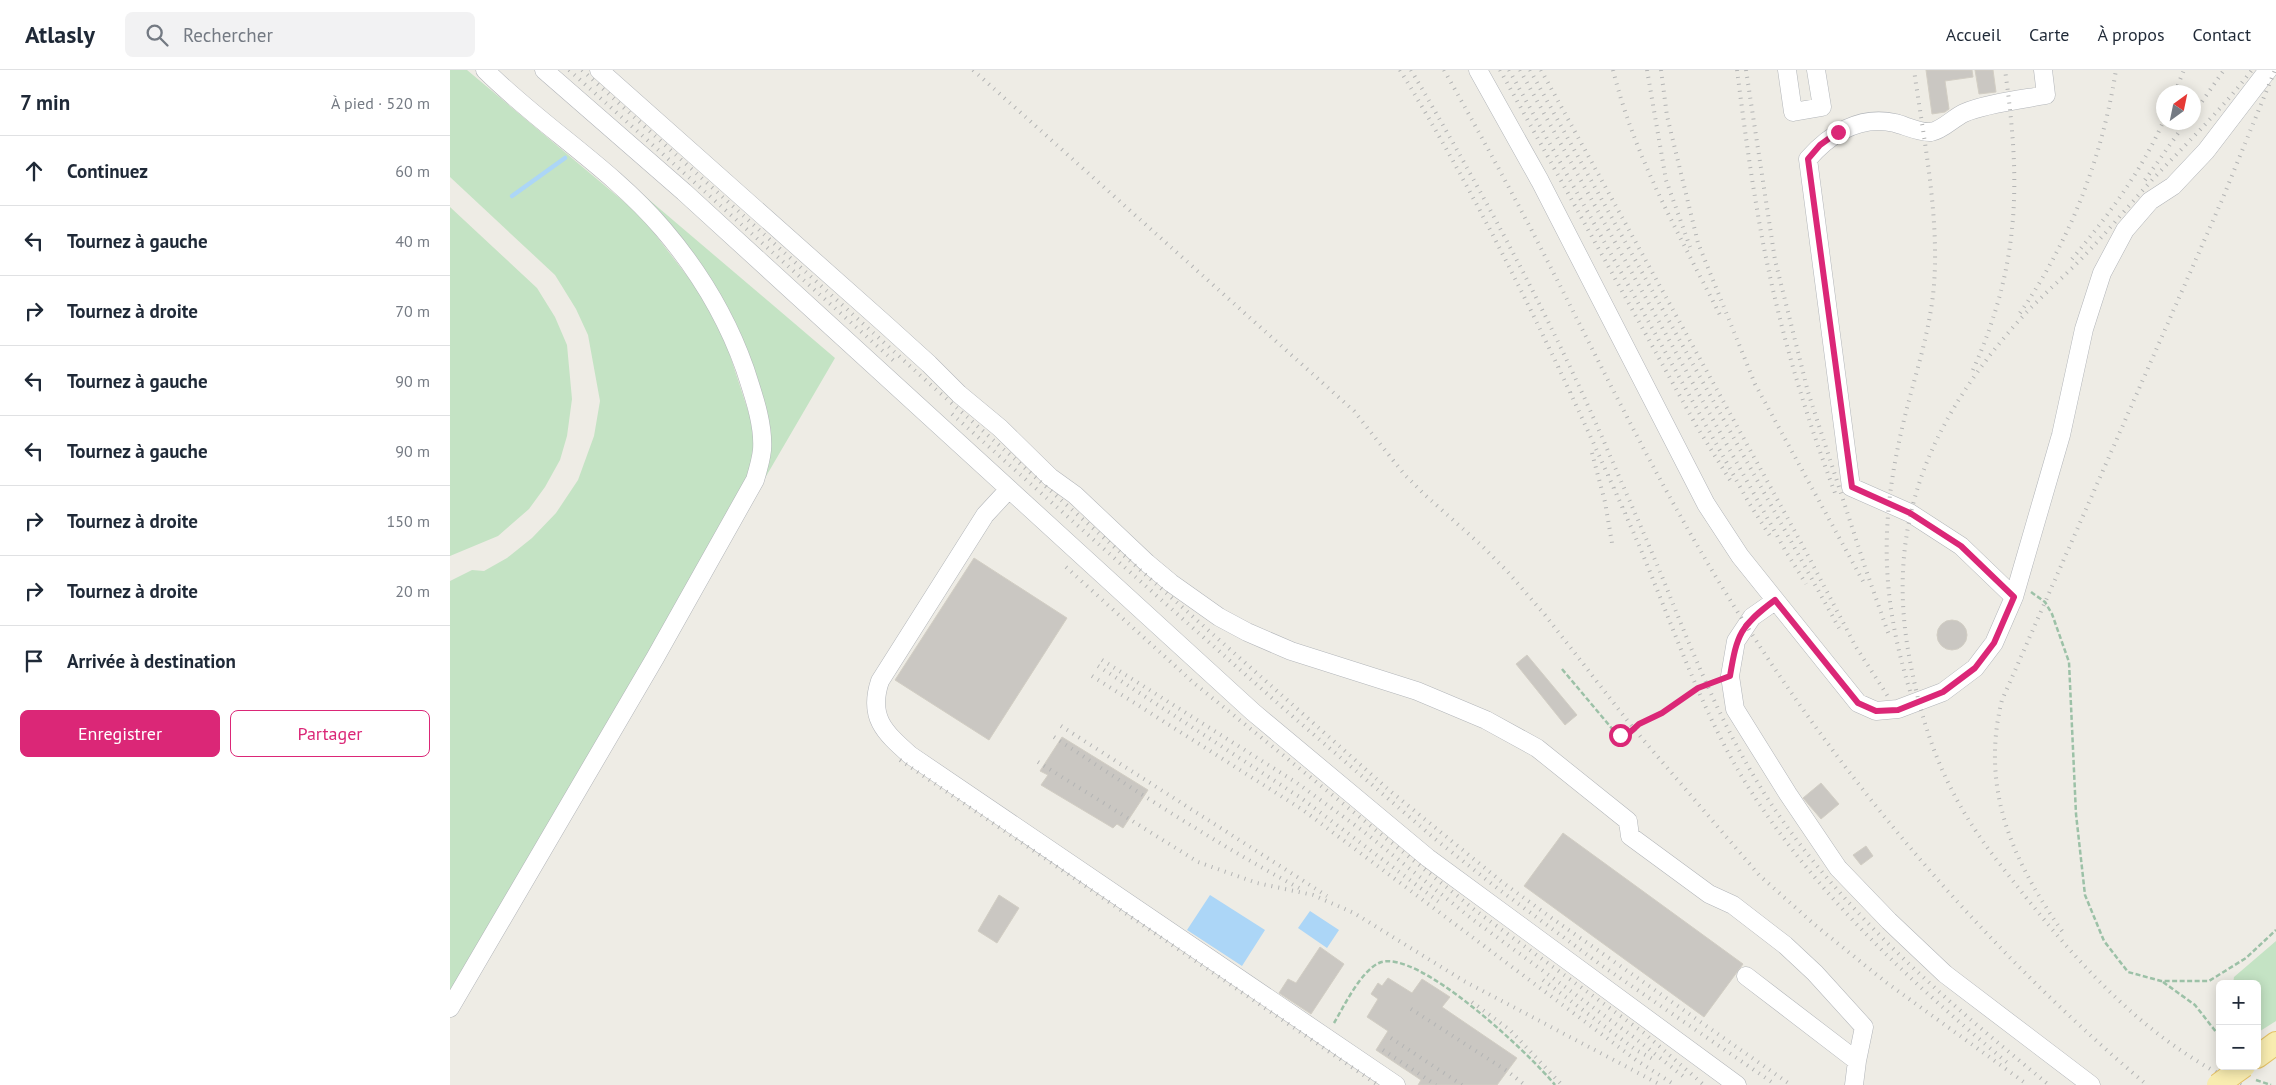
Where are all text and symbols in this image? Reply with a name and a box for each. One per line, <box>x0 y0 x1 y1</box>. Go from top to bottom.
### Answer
search box <box>125 12 475 57</box>
text: Atlasly <box>25 19 95 50</box>
icon: search <box>143 21 171 49</box>
text: Rechercher <box>183 23 273 47</box>
text: Accueil <box>1946 23 2001 46</box>
text: Carte <box>2029 23 2070 46</box>
text: À propos <box>2098 23 2165 46</box>
text: Contact <box>2193 23 2251 46</box>
north arrow <box>2156 85 2201 130</box>
text: 7 min <box>20 89 70 116</box>
text: À pied · 520 m <box>331 93 430 113</box>
route end <box>1827 121 1850 144</box>
icon: ahead <box>20 157 48 185</box>
text: Continuez <box>67 159 148 183</box>
text: 60 m <box>395 161 430 181</box>
icon: left <box>20 227 48 255</box>
text: Tournez à gauche <box>67 229 208 253</box>
text: 40 m <box>395 231 430 251</box>
icon: right <box>20 297 48 325</box>
text: Tournez à droite <box>67 299 198 323</box>
text: 70 m <box>395 301 430 321</box>
icon: left <box>20 367 48 395</box>
text: Tournez à gauche <box>67 369 208 393</box>
text: 90 m <box>395 371 430 391</box>
icon: left <box>20 437 48 465</box>
text: Tournez à gauche <box>67 439 208 463</box>
text: 90 m <box>395 441 430 461</box>
icon: right <box>20 507 48 535</box>
text: Tournez à droite <box>67 509 198 533</box>
text: 150 m <box>387 511 430 531</box>
icon: right <box>20 577 48 605</box>
text: Tournez à droite <box>67 579 198 603</box>
text: 20 m <box>395 581 430 601</box>
icon: arrive <box>20 647 48 675</box>
text: Arrivée à destination <box>67 649 236 673</box>
button: Enregistrer <box>20 710 220 757</box>
button: Partager <box>230 710 430 757</box>
route start <box>1609 724 1632 747</box>
map controls <box>2216 980 2261 1070</box>
button: + <box>2216 980 2261 1025</box>
button: − <box>2216 1025 2261 1070</box>

